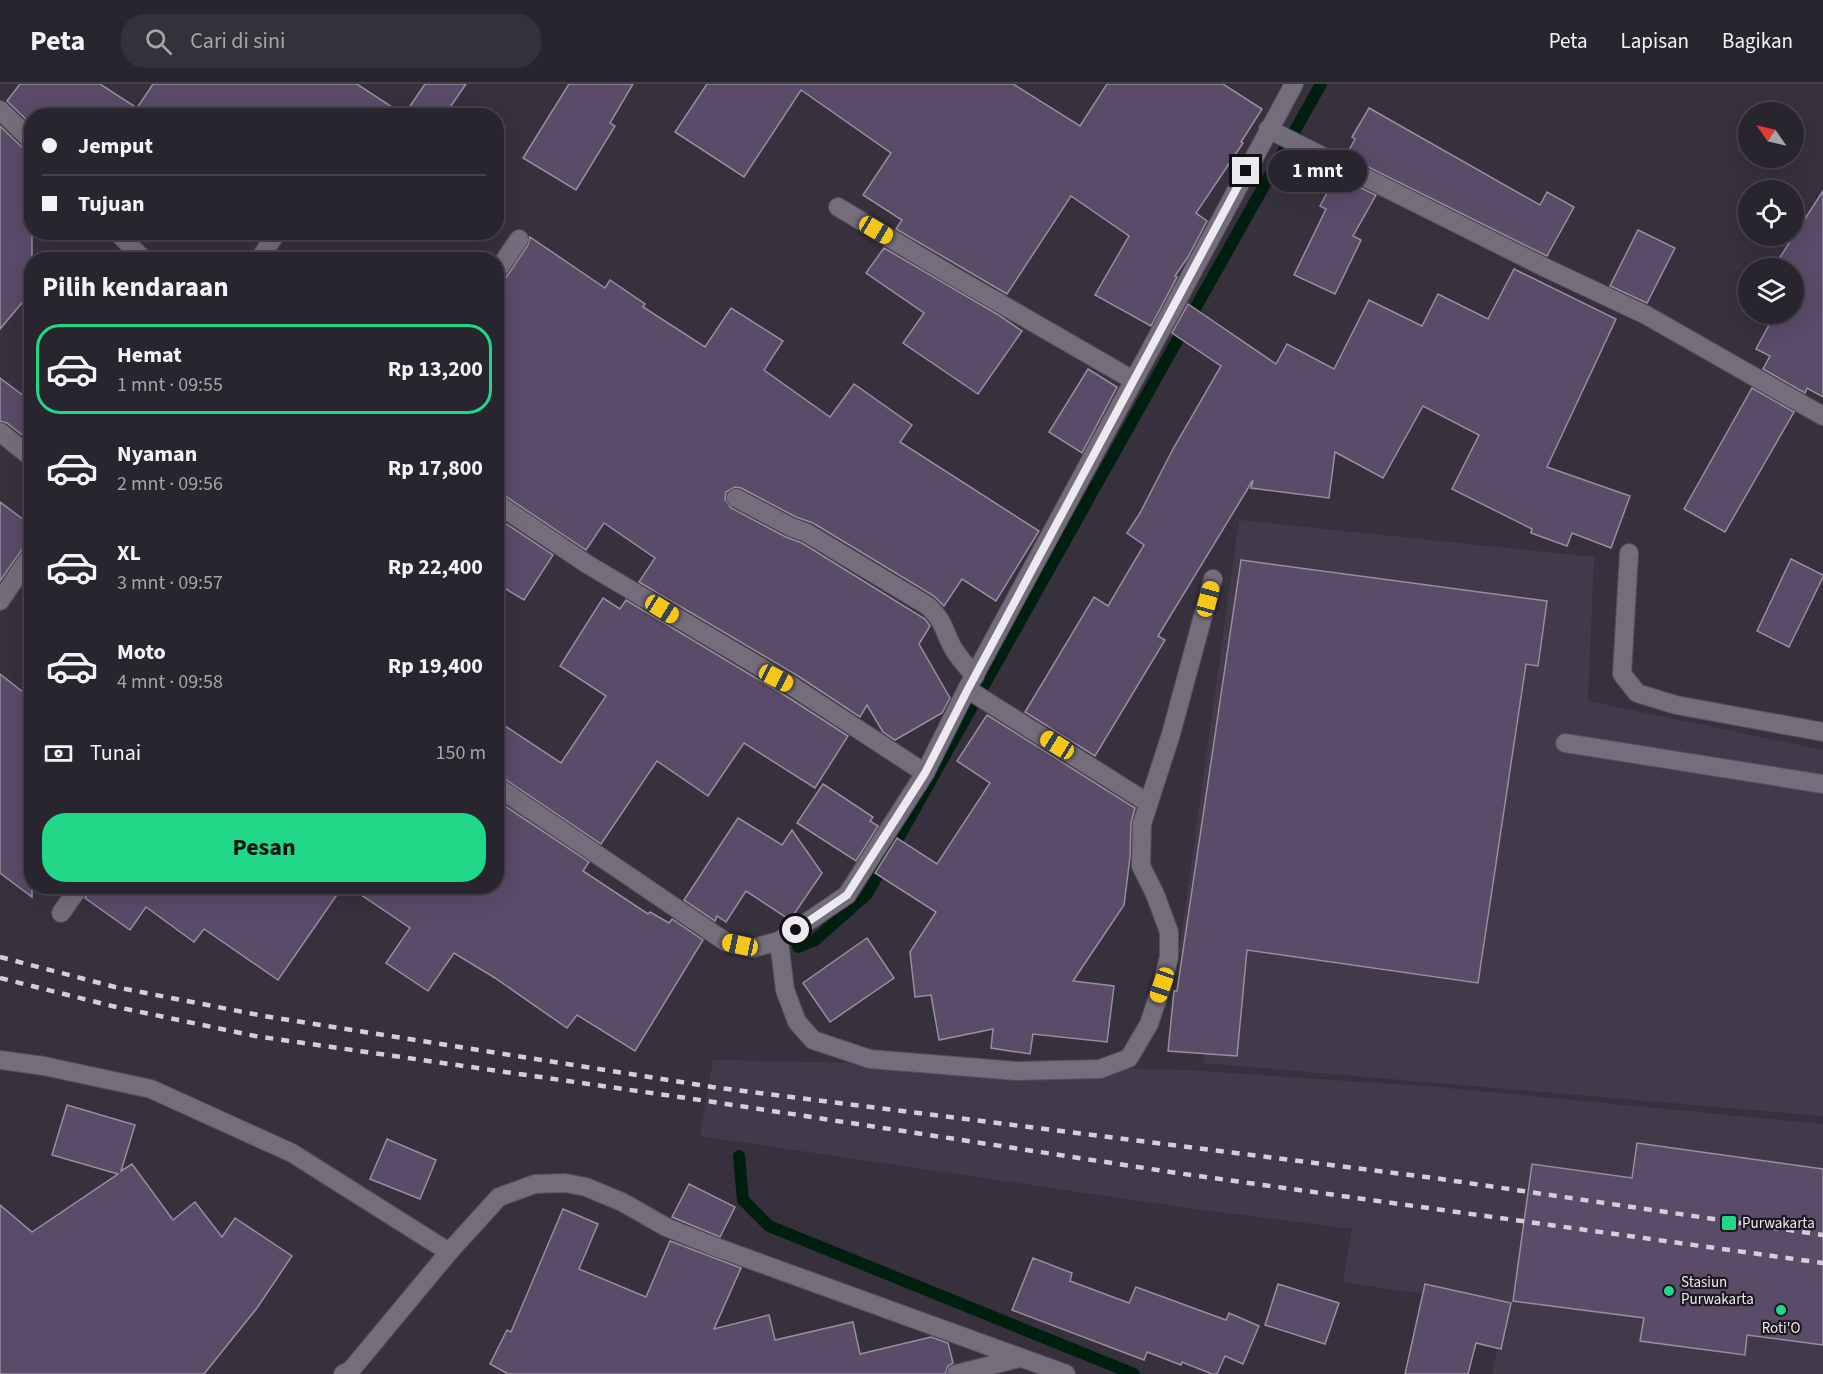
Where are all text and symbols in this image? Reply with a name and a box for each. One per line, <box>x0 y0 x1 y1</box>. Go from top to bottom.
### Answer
search box <box>121 14 541 68</box>
text: Peta <box>30 21 85 61</box>
icon: search <box>142 25 175 58</box>
text: Cari di sini <box>190 25 285 57</box>
text: Peta <box>1549 26 1588 56</box>
text: Lapisan <box>1621 26 1689 56</box>
text: Bagikan <box>1722 26 1793 56</box>
north arrow <box>1738 102 1804 168</box>
map controls <box>1738 102 1804 324</box>
text: Jemput <box>78 130 153 162</box>
callout: 1 mnt <box>1267 150 1366 192</box>
route end <box>1232 157 1259 184</box>
text: 1 mnt <box>1292 157 1343 185</box>
button: locate <box>1738 180 1804 246</box>
text: Tujuan <box>78 188 145 220</box>
car <box>856 213 896 247</box>
button: layers <box>1738 258 1804 324</box>
text: Pilih kendaraan <box>42 268 229 307</box>
text: Hemat <box>117 339 182 371</box>
icon: car <box>45 342 99 396</box>
text: Rp 13,200 <box>388 353 483 385</box>
text: 1 mnt · 09:55 <box>117 371 223 399</box>
text: Nyaman <box>117 438 197 470</box>
icon: car <box>45 441 99 495</box>
text: Rp 17,800 <box>388 452 483 484</box>
text: 2 mnt · 09:56 <box>117 470 223 498</box>
text: XL <box>117 537 141 569</box>
icon: car <box>45 540 99 594</box>
text: Rp 22,400 <box>388 551 483 583</box>
text: 3 mnt · 09:57 <box>117 569 223 597</box>
car <box>1195 579 1221 619</box>
car <box>642 592 682 626</box>
text: Moto <box>117 636 166 668</box>
icon: car <box>45 639 99 693</box>
text: Rp 19,400 <box>388 650 483 682</box>
car <box>756 662 796 694</box>
text: 4 mnt · 09:58 <box>117 668 223 696</box>
car <box>1037 728 1077 762</box>
icon: cash <box>42 737 75 770</box>
text: Tunai <box>90 737 141 769</box>
text: 150 m <box>436 739 486 767</box>
button: Pesan <box>42 813 486 882</box>
route start <box>782 916 809 943</box>
car <box>721 932 759 958</box>
car <box>1148 965 1176 1005</box>
place label: Purwakarta <box>1742 1213 1815 1234</box>
marker: Purwakarta <box>1720 1214 1738 1232</box>
place label: Stasiun Purwakarta <box>1681 1272 1754 1310</box>
marker: Stasiun Purwakarta <box>1662 1284 1676 1298</box>
marker: Roti'O <box>1774 1303 1788 1317</box>
place label: Roti'O <box>1762 1318 1800 1339</box>

